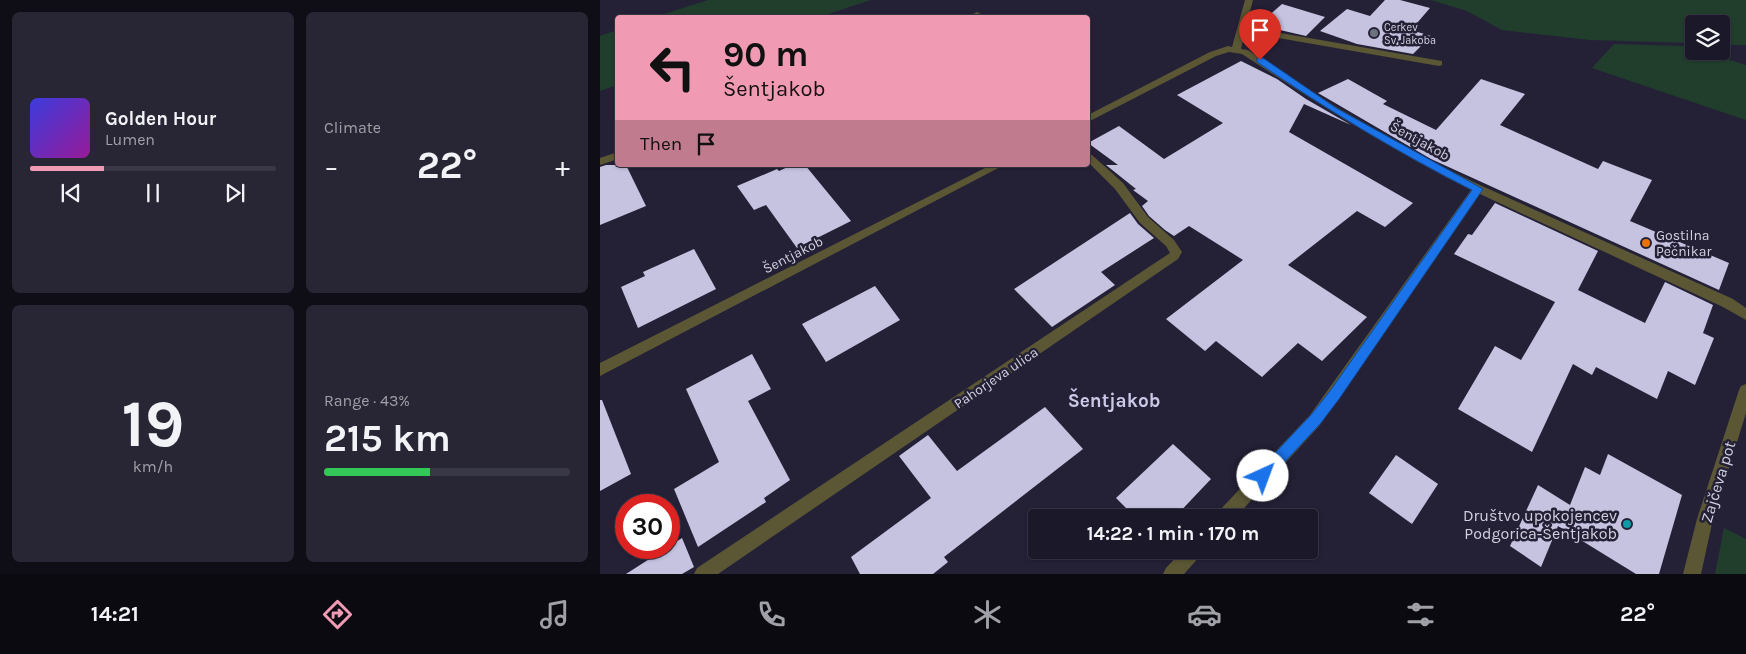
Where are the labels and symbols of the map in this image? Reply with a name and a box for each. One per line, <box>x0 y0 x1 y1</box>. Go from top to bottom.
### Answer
pin <box>1239 9 1281 60</box>
place label: Cerkev Sv. Jakoba <box>1384 21 1436 47</box>
marker: Cerkev Sv. Jakoba <box>1368 27 1380 39</box>
street label: Šentjakob <box>1387 118 1453 164</box>
place label: Gostilna Pečnikar <box>1656 227 1712 260</box>
street label: Šentjakob <box>760 233 826 277</box>
marker: Gostilna Pečnikar <box>1640 237 1652 249</box>
street label: Pahorjeva ulica <box>951 344 1041 412</box>
district label: Šentjakob <box>1068 387 1160 412</box>
street label: Zajčeva pot <box>1697 439 1739 525</box>
position arrow <box>1236 449 1288 501</box>
speed limit sign: 30 <box>615 494 680 559</box>
place label: Društvo upokojencev Podgorica-Šentjakob <box>1463 506 1617 543</box>
marker: Društvo upokojencev Podgorica-Šentjakob <box>1621 518 1633 530</box>

